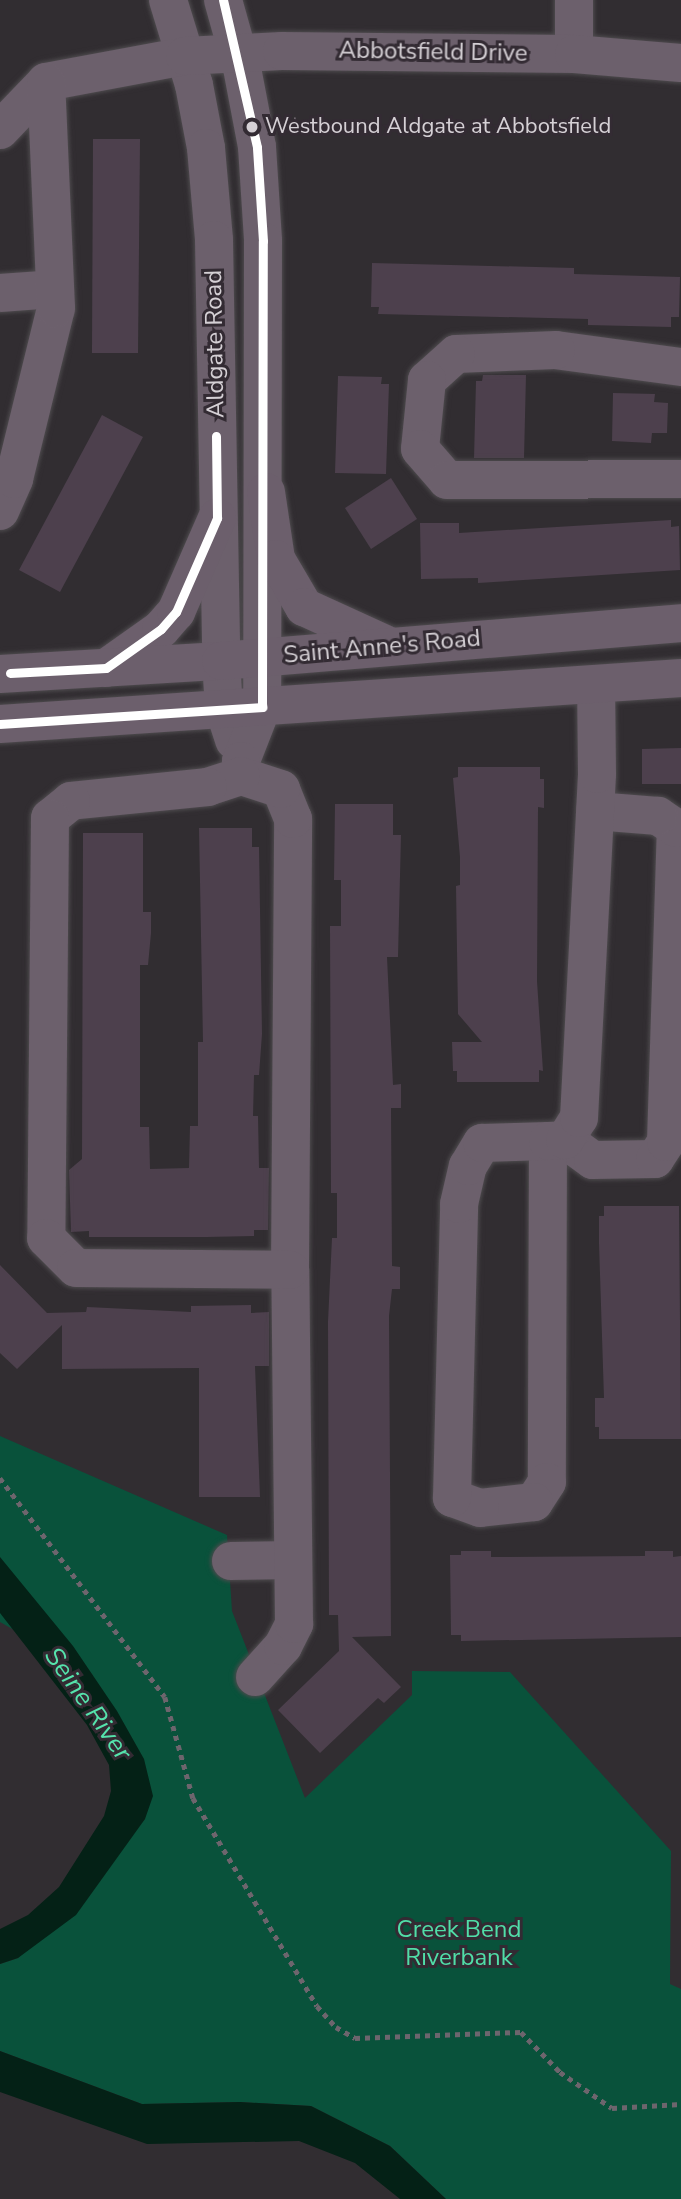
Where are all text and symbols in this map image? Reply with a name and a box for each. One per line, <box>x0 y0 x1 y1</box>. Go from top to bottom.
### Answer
street label: Abbotsfield Drive <box>338 36 528 68</box>
place label: Westbound Aldgate at Abbotsfield <box>265 114 611 140</box>
marker: Westbound Aldgate at Abbotsfield <box>245 120 259 134</box>
street label: Aldgate Road <box>199 270 231 418</box>
street label: Saint Anne's Road <box>282 624 482 670</box>
water label: Seine River <box>38 1641 138 1767</box>
park label: Creek Bend Riverbank <box>397 1916 521 1972</box>

